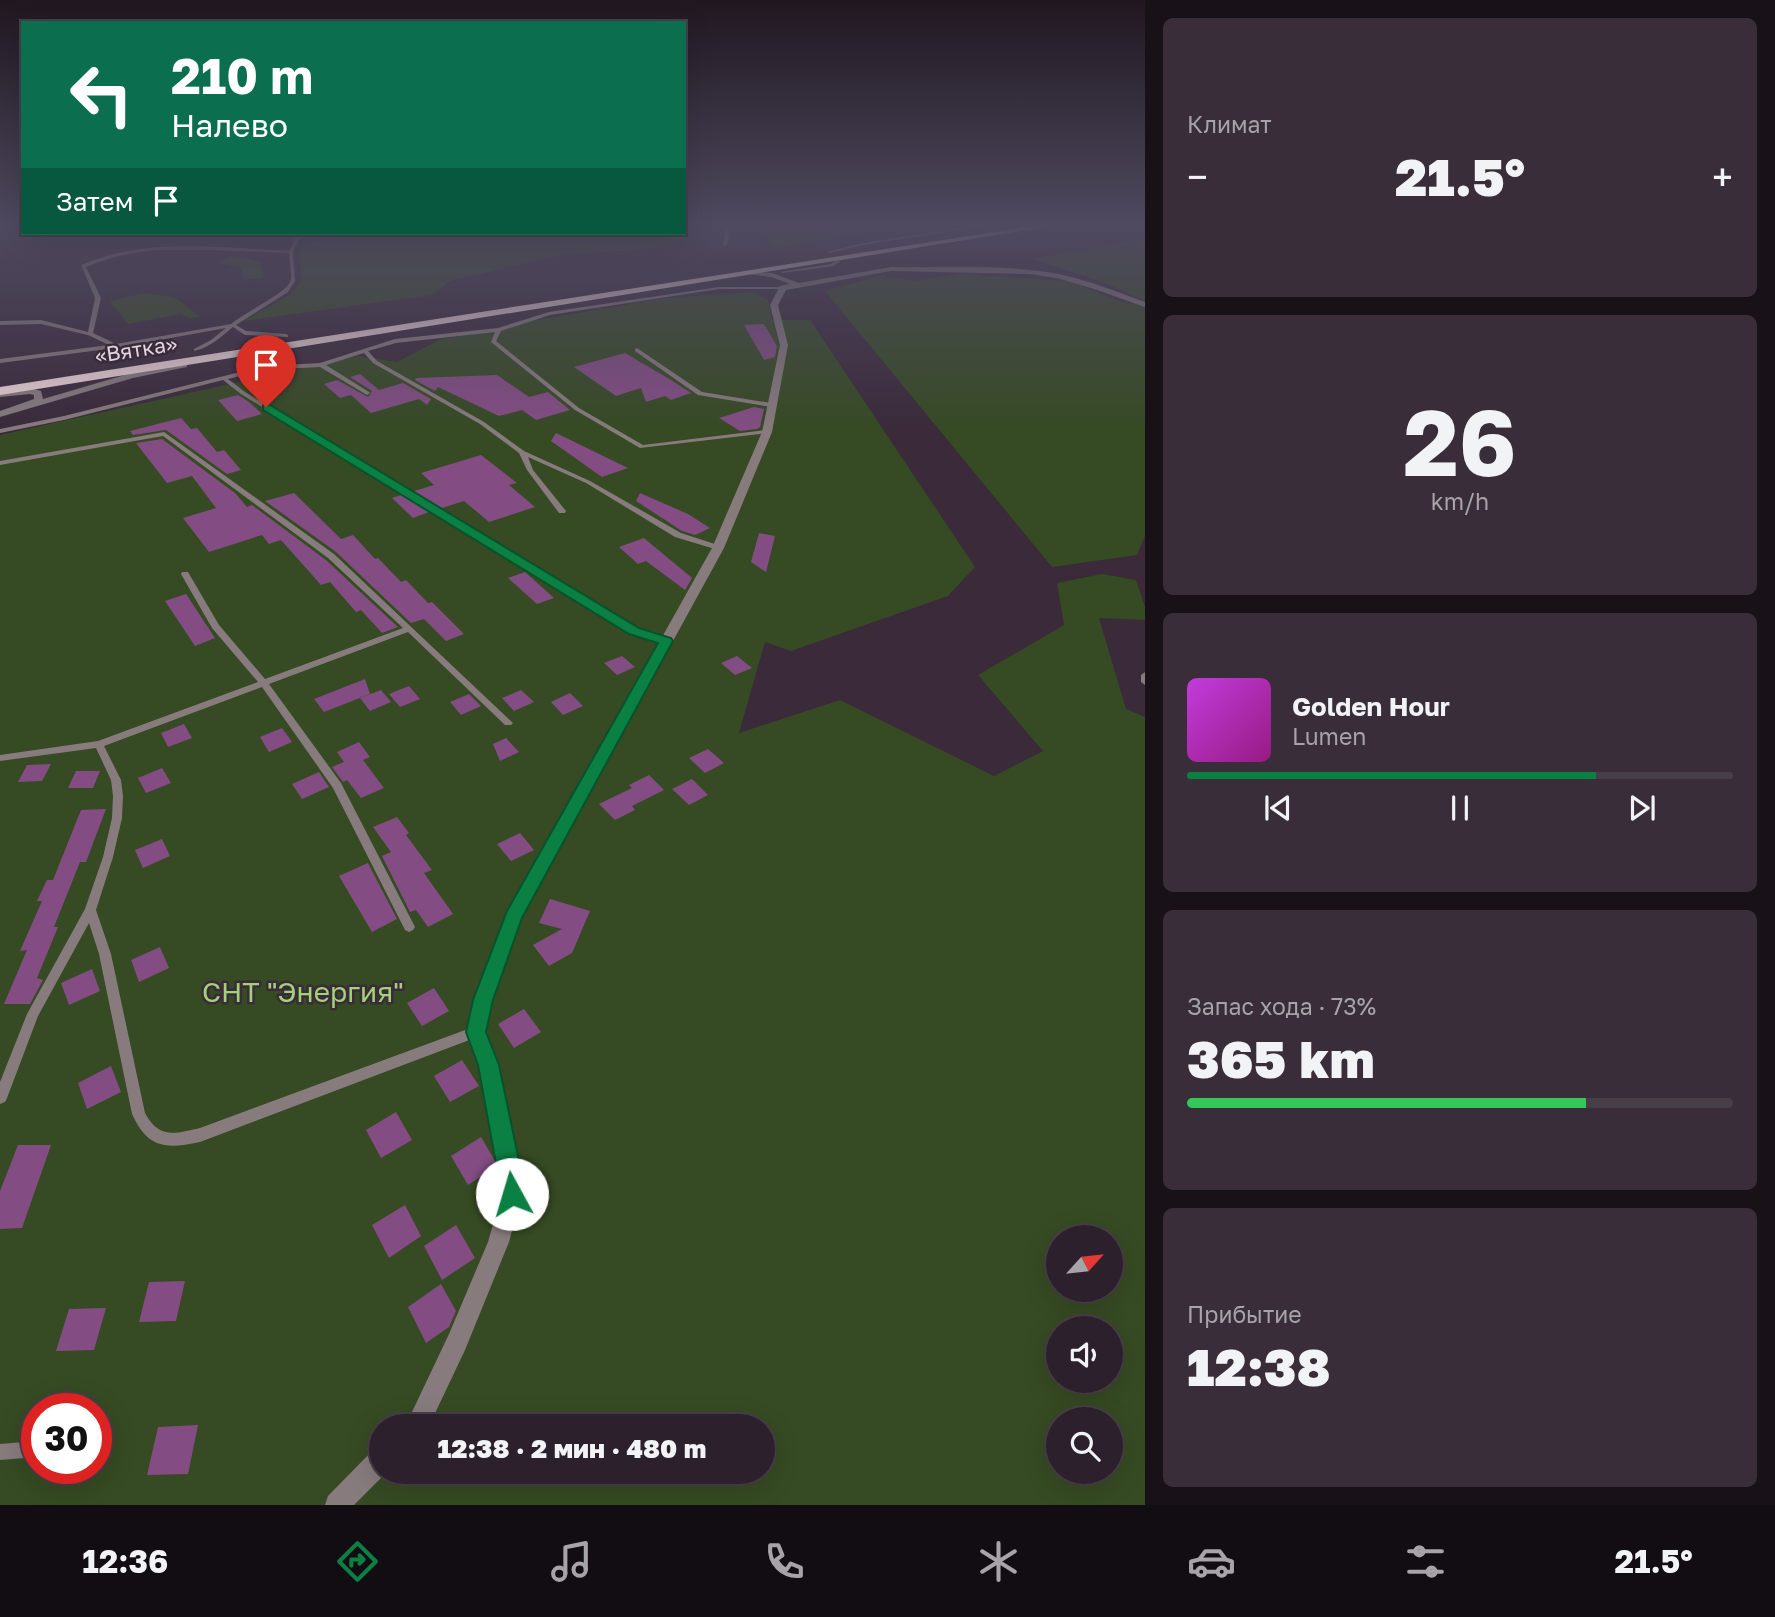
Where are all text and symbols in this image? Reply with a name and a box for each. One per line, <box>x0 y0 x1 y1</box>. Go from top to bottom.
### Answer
text: 210 m <box>171 46 313 105</box>
icon: left <box>56 49 147 140</box>
text: Налево <box>171 106 288 144</box>
text: Климат <box>1187 110 1272 138</box>
text: 21.5° <box>1395 145 1525 207</box>
text: − <box>1187 154 1208 199</box>
text: + <box>1712 154 1733 199</box>
icon: arrive <box>147 182 185 220</box>
text: Затем <box>56 186 133 217</box>
street label: «Вятка» <box>93 330 179 368</box>
pin <box>236 335 296 407</box>
icon: arrive <box>247 346 285 384</box>
text: 26 <box>1403 387 1517 496</box>
text: km/h <box>1431 487 1489 515</box>
text: Golden Hour <box>1292 691 1450 722</box>
text: Lumen <box>1292 722 1366 750</box>
icon: previous <box>1259 789 1297 827</box>
icon: pause <box>1441 789 1479 827</box>
icon: next <box>1623 789 1661 827</box>
park label: СНТ "Энергия" <box>202 975 404 1008</box>
text: Запас хода · 73% <box>1187 992 1376 1020</box>
text: 365 km <box>1187 1027 1375 1089</box>
position arrow <box>475 1157 549 1231</box>
north arrow <box>1046 1225 1124 1302</box>
map controls <box>1046 1225 1123 1484</box>
text: Прибытие <box>1187 1300 1302 1328</box>
button: sound <box>1046 1316 1123 1393</box>
text: 12:38 <box>1187 1335 1331 1397</box>
speed limit sign: 30 <box>21 1393 112 1484</box>
button: search <box>1046 1407 1123 1484</box>
text: 12:38 · 2 мин · 480 m <box>438 1433 706 1464</box>
icon: directions <box>333 1537 382 1586</box>
icon: music <box>547 1537 596 1586</box>
icon: phone <box>760 1537 809 1586</box>
icon: climate <box>974 1537 1023 1586</box>
icon: car <box>1187 1537 1236 1586</box>
icon: filters <box>1401 1537 1450 1586</box>
text: 12:36 <box>82 1542 168 1580</box>
text: 21.5° <box>1614 1542 1693 1580</box>

